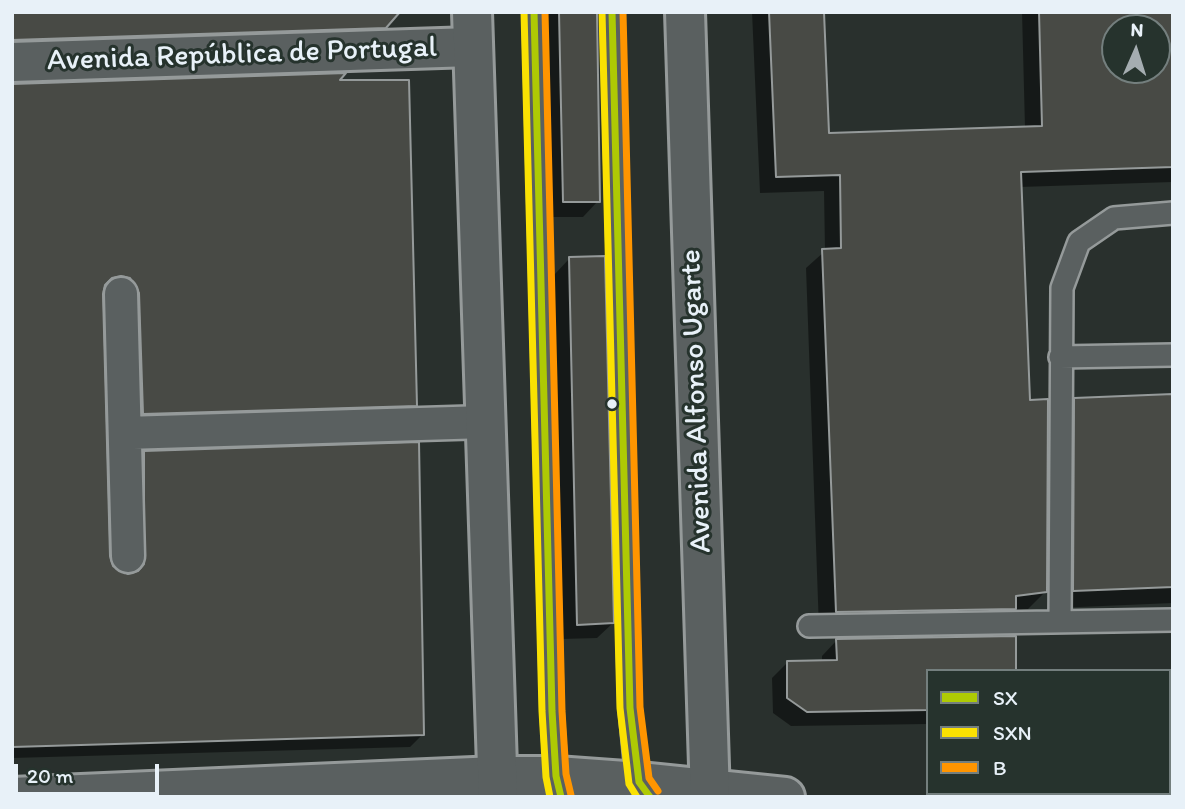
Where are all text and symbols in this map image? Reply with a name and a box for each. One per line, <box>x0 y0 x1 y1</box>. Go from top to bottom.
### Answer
north arrow <box>1101 14 1171 84</box>
text: N <box>1130 18 1144 41</box>
street label: Avenida República de Portugal <box>46 30 438 80</box>
street label: Avenida Alfonso Ugarte <box>674 249 720 553</box>
unlabelled marker <box>605 397 619 411</box>
legend <box>926 669 1171 795</box>
text: SX <box>993 685 1018 710</box>
text: SXN <box>993 720 1032 745</box>
scale bar <box>18 750 163 794</box>
text: B <box>993 755 1007 780</box>
text: 20 m <box>27 763 73 788</box>

